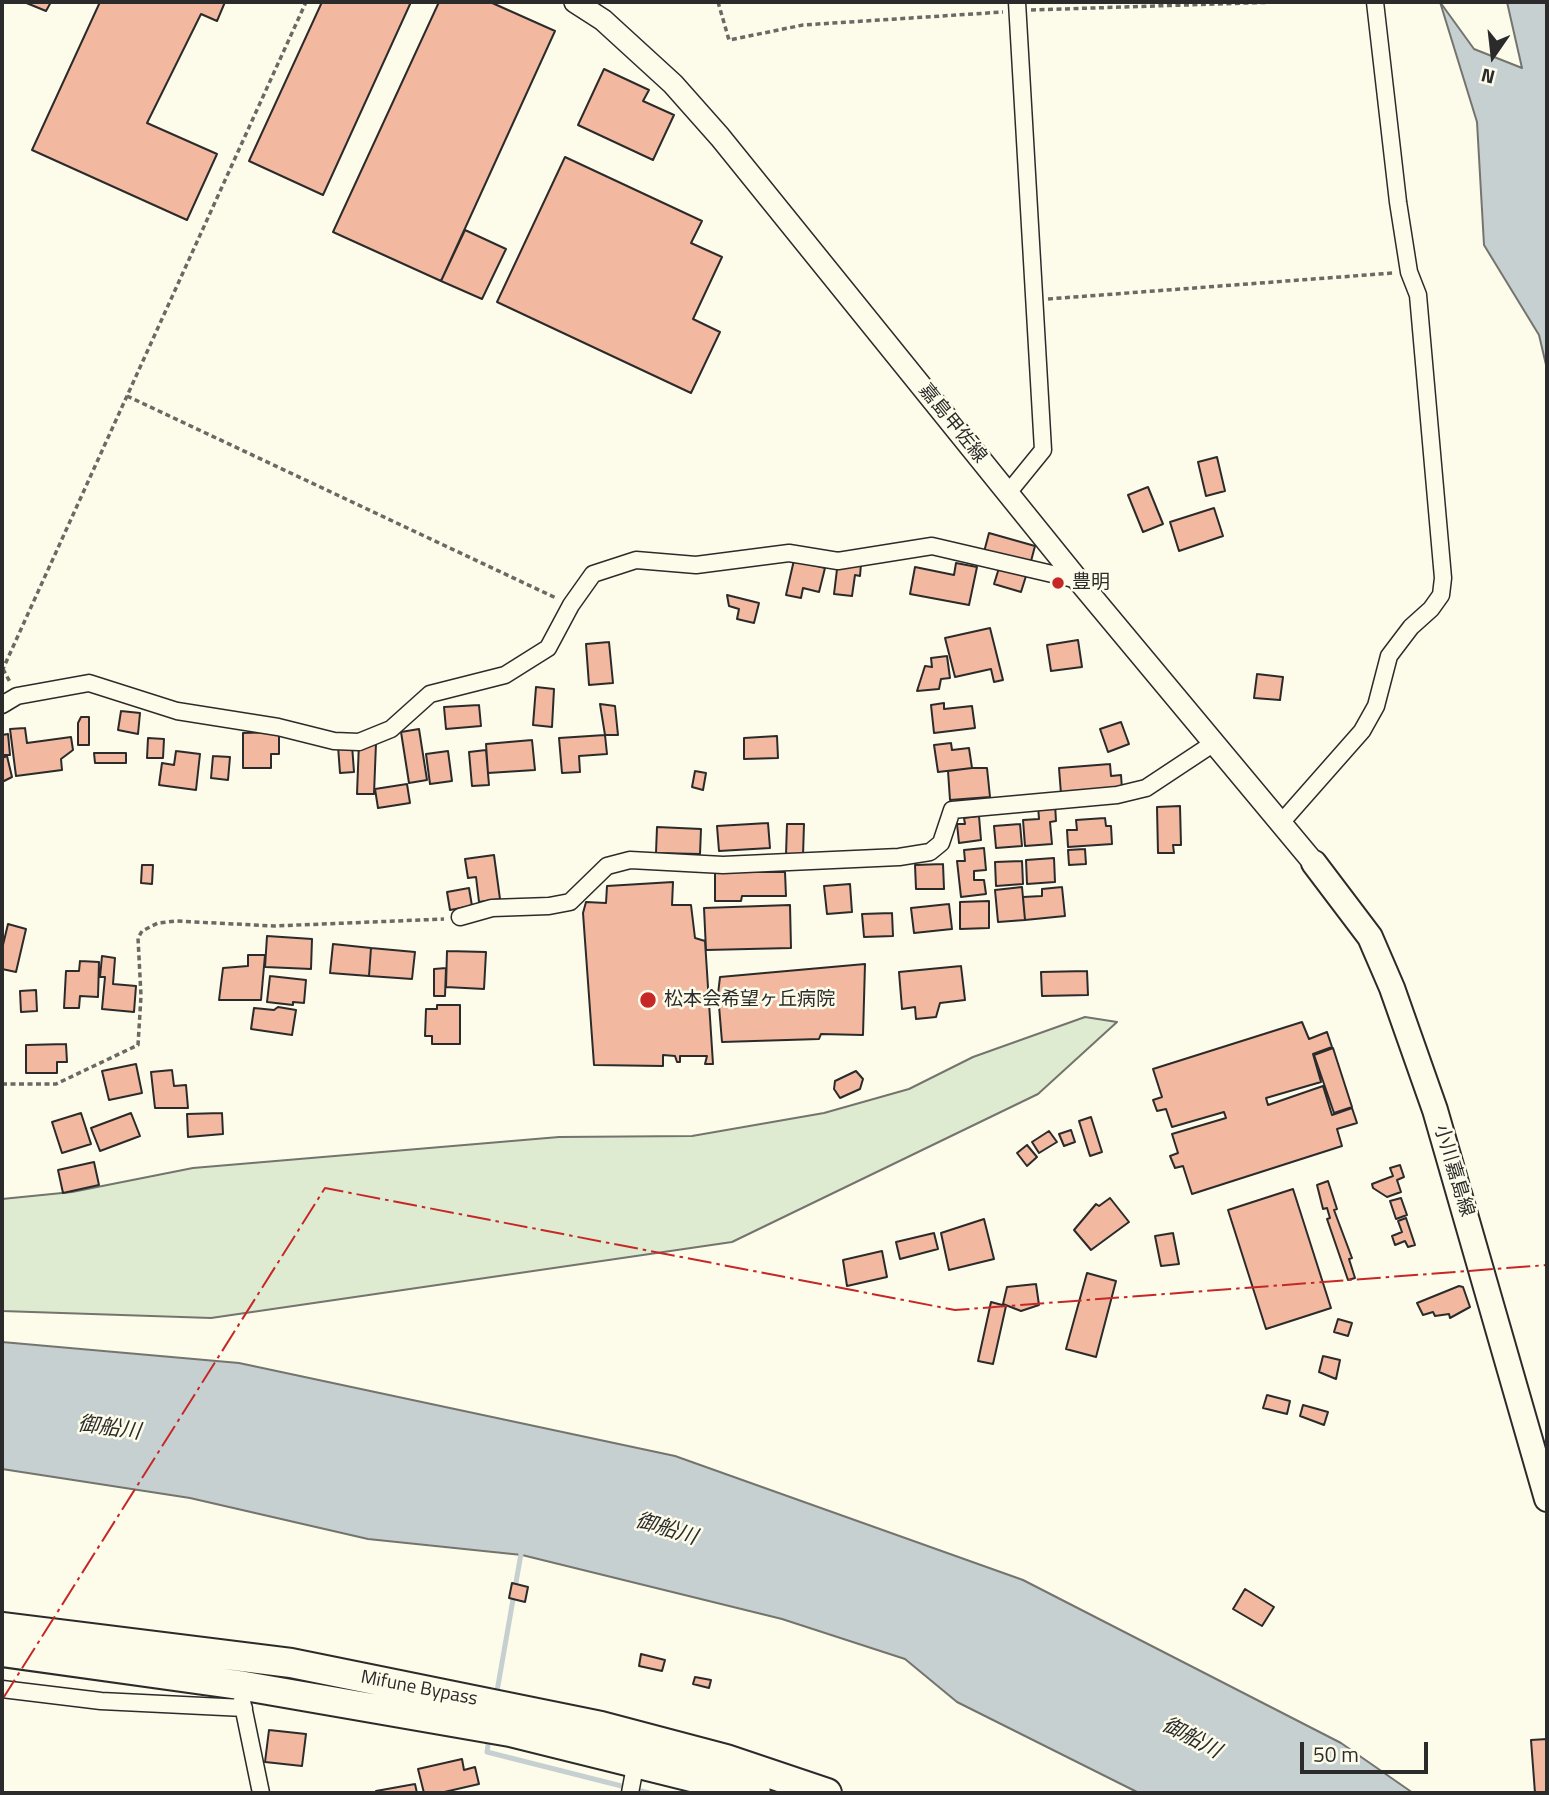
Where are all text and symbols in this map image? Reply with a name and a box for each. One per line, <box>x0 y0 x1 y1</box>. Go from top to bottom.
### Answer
north arrow <box>1458 21 1528 91</box>
text: N <box>1478 61 1498 93</box>
street label: 嘉島甲佐線 <box>913 380 991 468</box>
place label: 豊明 <box>1072 572 1110 594</box>
marker: 豊明 <box>1050 575 1066 591</box>
place label: 松本会希望ヶ丘病院 <box>664 989 835 1011</box>
marker: 松本会希望ヶ丘病院 <box>638 990 658 1010</box>
street label: 小川嘉島線 <box>1428 1122 1478 1220</box>
water label: 御船川 <box>76 1412 142 1446</box>
water label: 御船川 <box>632 1509 700 1551</box>
street label: Mifune Bypass <box>359 1667 479 1711</box>
water label: 御船川 <box>1157 1713 1225 1765</box>
scale bar <box>1304 1728 1432 1772</box>
text: 50 m <box>1313 1738 1359 1770</box>

